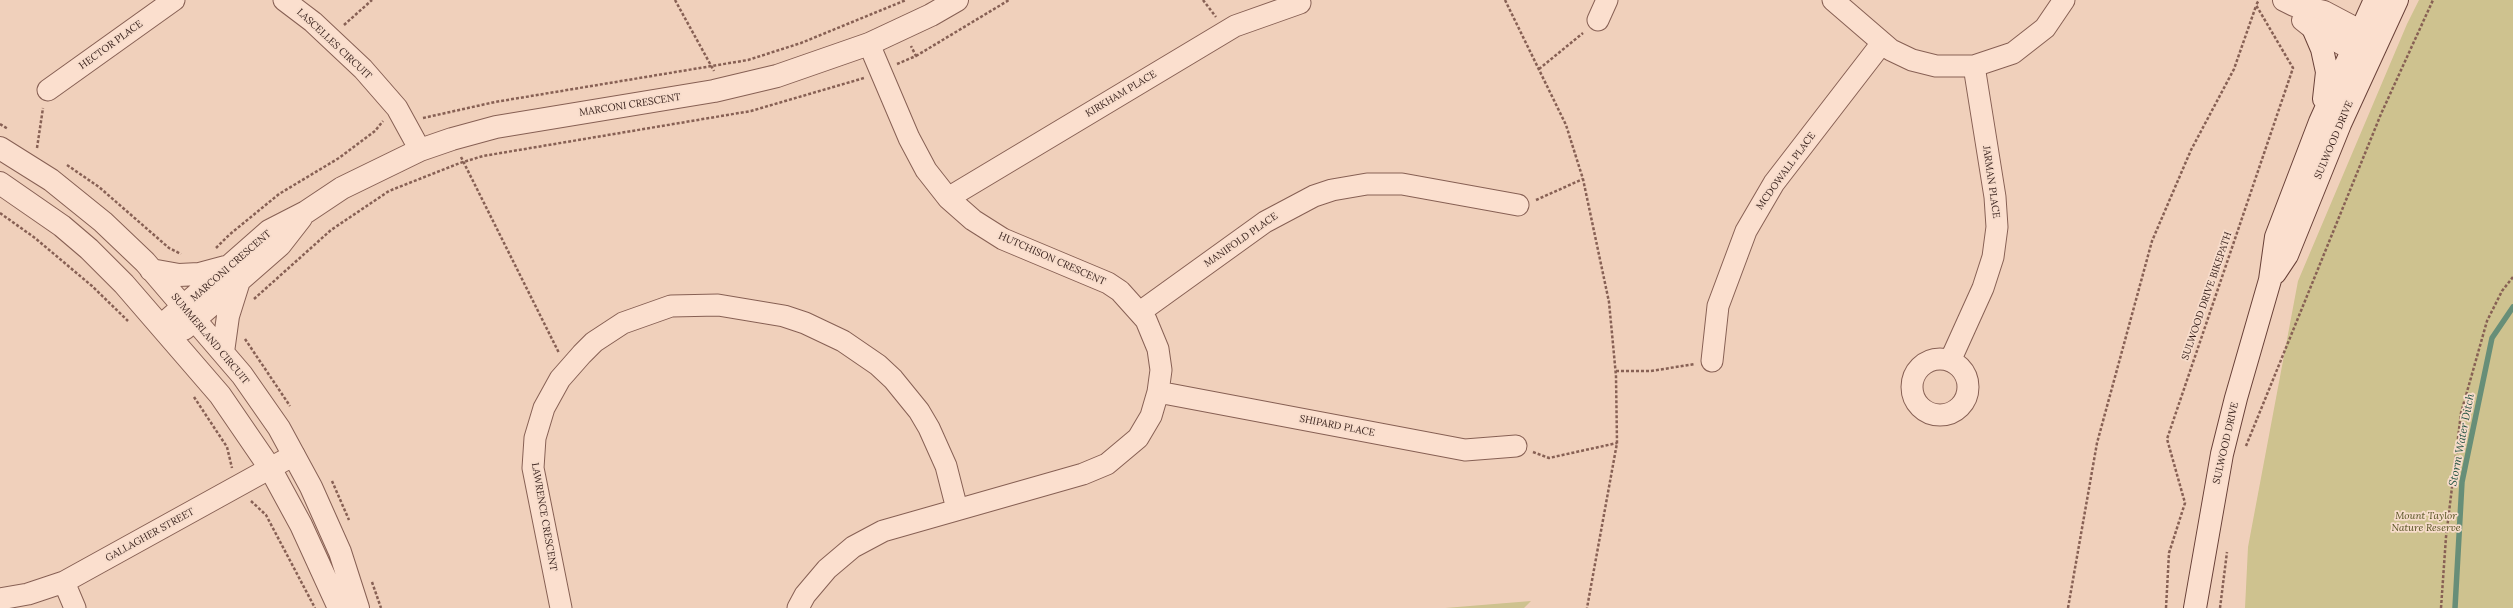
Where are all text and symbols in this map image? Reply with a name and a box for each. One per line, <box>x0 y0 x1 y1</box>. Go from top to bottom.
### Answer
street label: LASCELLES CIRCUIT <box>294 6 374 82</box>
street label: HECTOR PLACE <box>77 18 145 72</box>
street label: KIRKHAM PLACE <box>1083 68 1159 120</box>
street label: MARCONI CRESCENT <box>578 91 682 119</box>
street label: SULWOOD DRIVE <box>2312 99 2356 181</box>
street label: MCDOWALL PLACE <box>1754 130 1818 212</box>
street label: JARMAN PLACE <box>1980 145 2002 219</box>
street label: MANIFOLD PLACE <box>1202 210 1280 270</box>
street label: MARCONI CRESCENT <box>188 228 274 304</box>
street label: HUTCHISON CRESCENT <box>997 230 1107 288</box>
street label: SULWOOD DRIVE BIKEPATH <box>2179 230 2235 362</box>
street label: SUMMERLAND CIRCUIT <box>168 291 252 387</box>
water label: Storm Water Ditch <box>2447 393 2477 487</box>
street label: SULWOOD DRIVE <box>2211 401 2241 485</box>
street label: SHIPARD PLACE <box>1298 413 1376 439</box>
street label: LAWRENCE CRESCENT <box>529 462 559 572</box>
street label: GALLAGHER STREET <box>104 506 196 564</box>
park label: Mount Taylor Nature Reserve <box>2392 510 2460 534</box>

